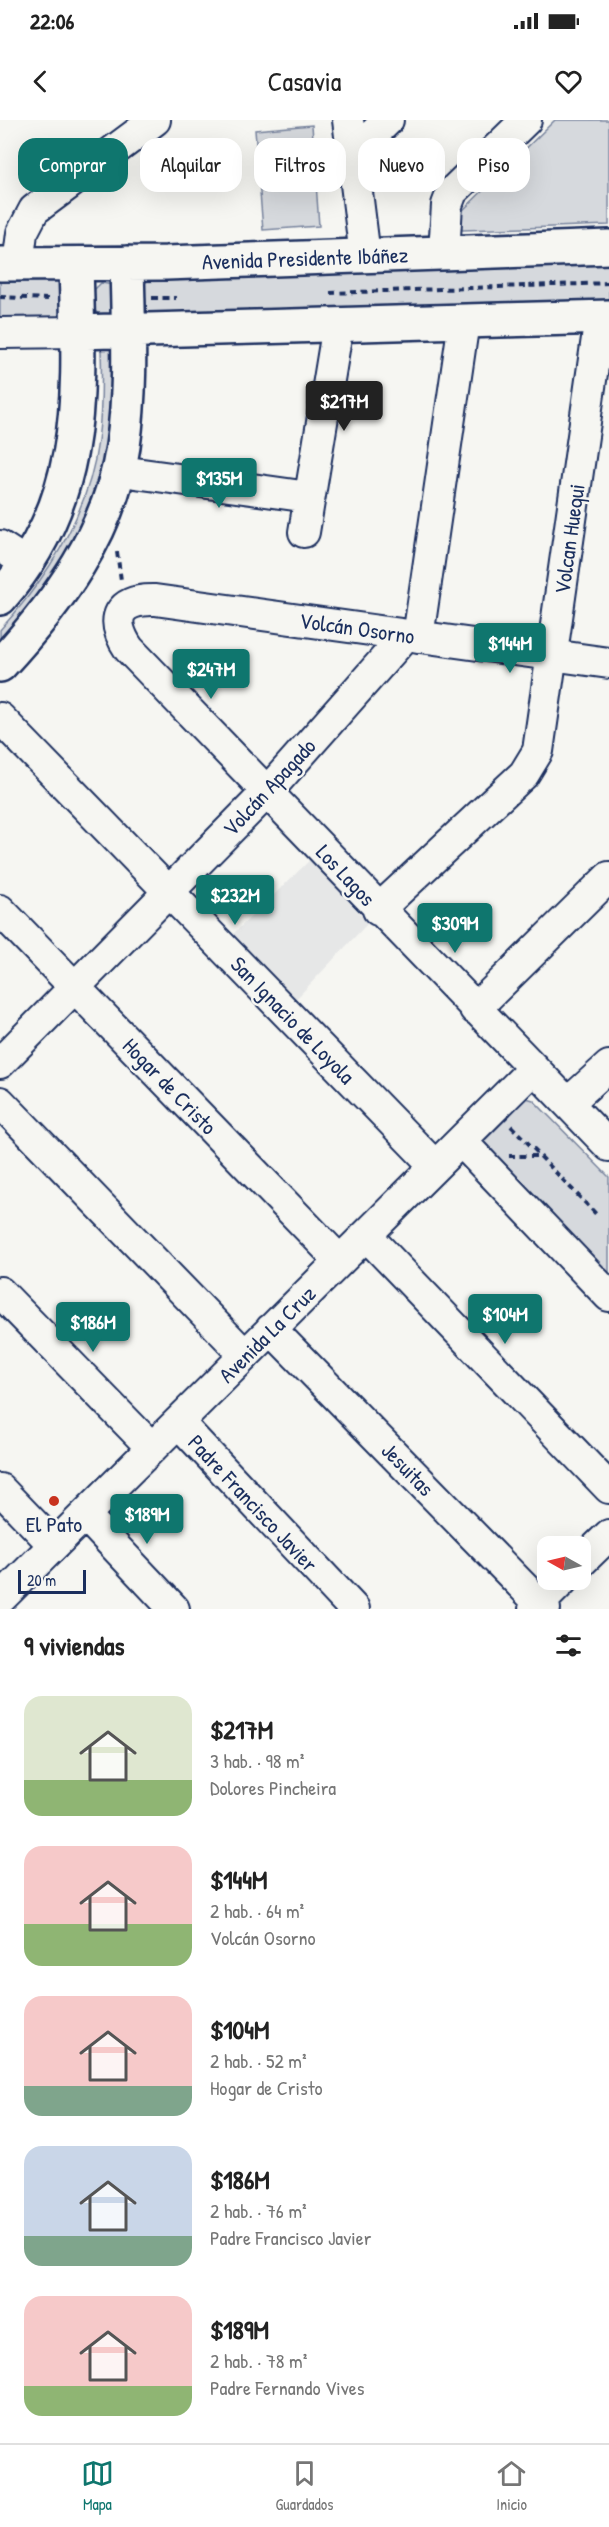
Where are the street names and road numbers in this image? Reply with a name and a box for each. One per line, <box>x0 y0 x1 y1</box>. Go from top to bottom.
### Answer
street label: Avenida Presidente Ibáñez <box>201 239 409 277</box>
street label: Volcan Huequi <box>546 482 592 596</box>
street label: Volcán Osorno <box>297 605 417 651</box>
street label: Volcán Apagado <box>216 731 322 843</box>
street label: Los Lagos <box>310 838 382 912</box>
street label: San Ignacio de Loyola <box>224 950 362 1091</box>
street label: Hogar de Cristo <box>116 1031 224 1141</box>
street label: Avenida La Cruz <box>212 1279 322 1389</box>
street label: Padre Francisco Javier <box>182 1428 325 1579</box>
street label: Jesuitas <box>375 1436 441 1502</box>

